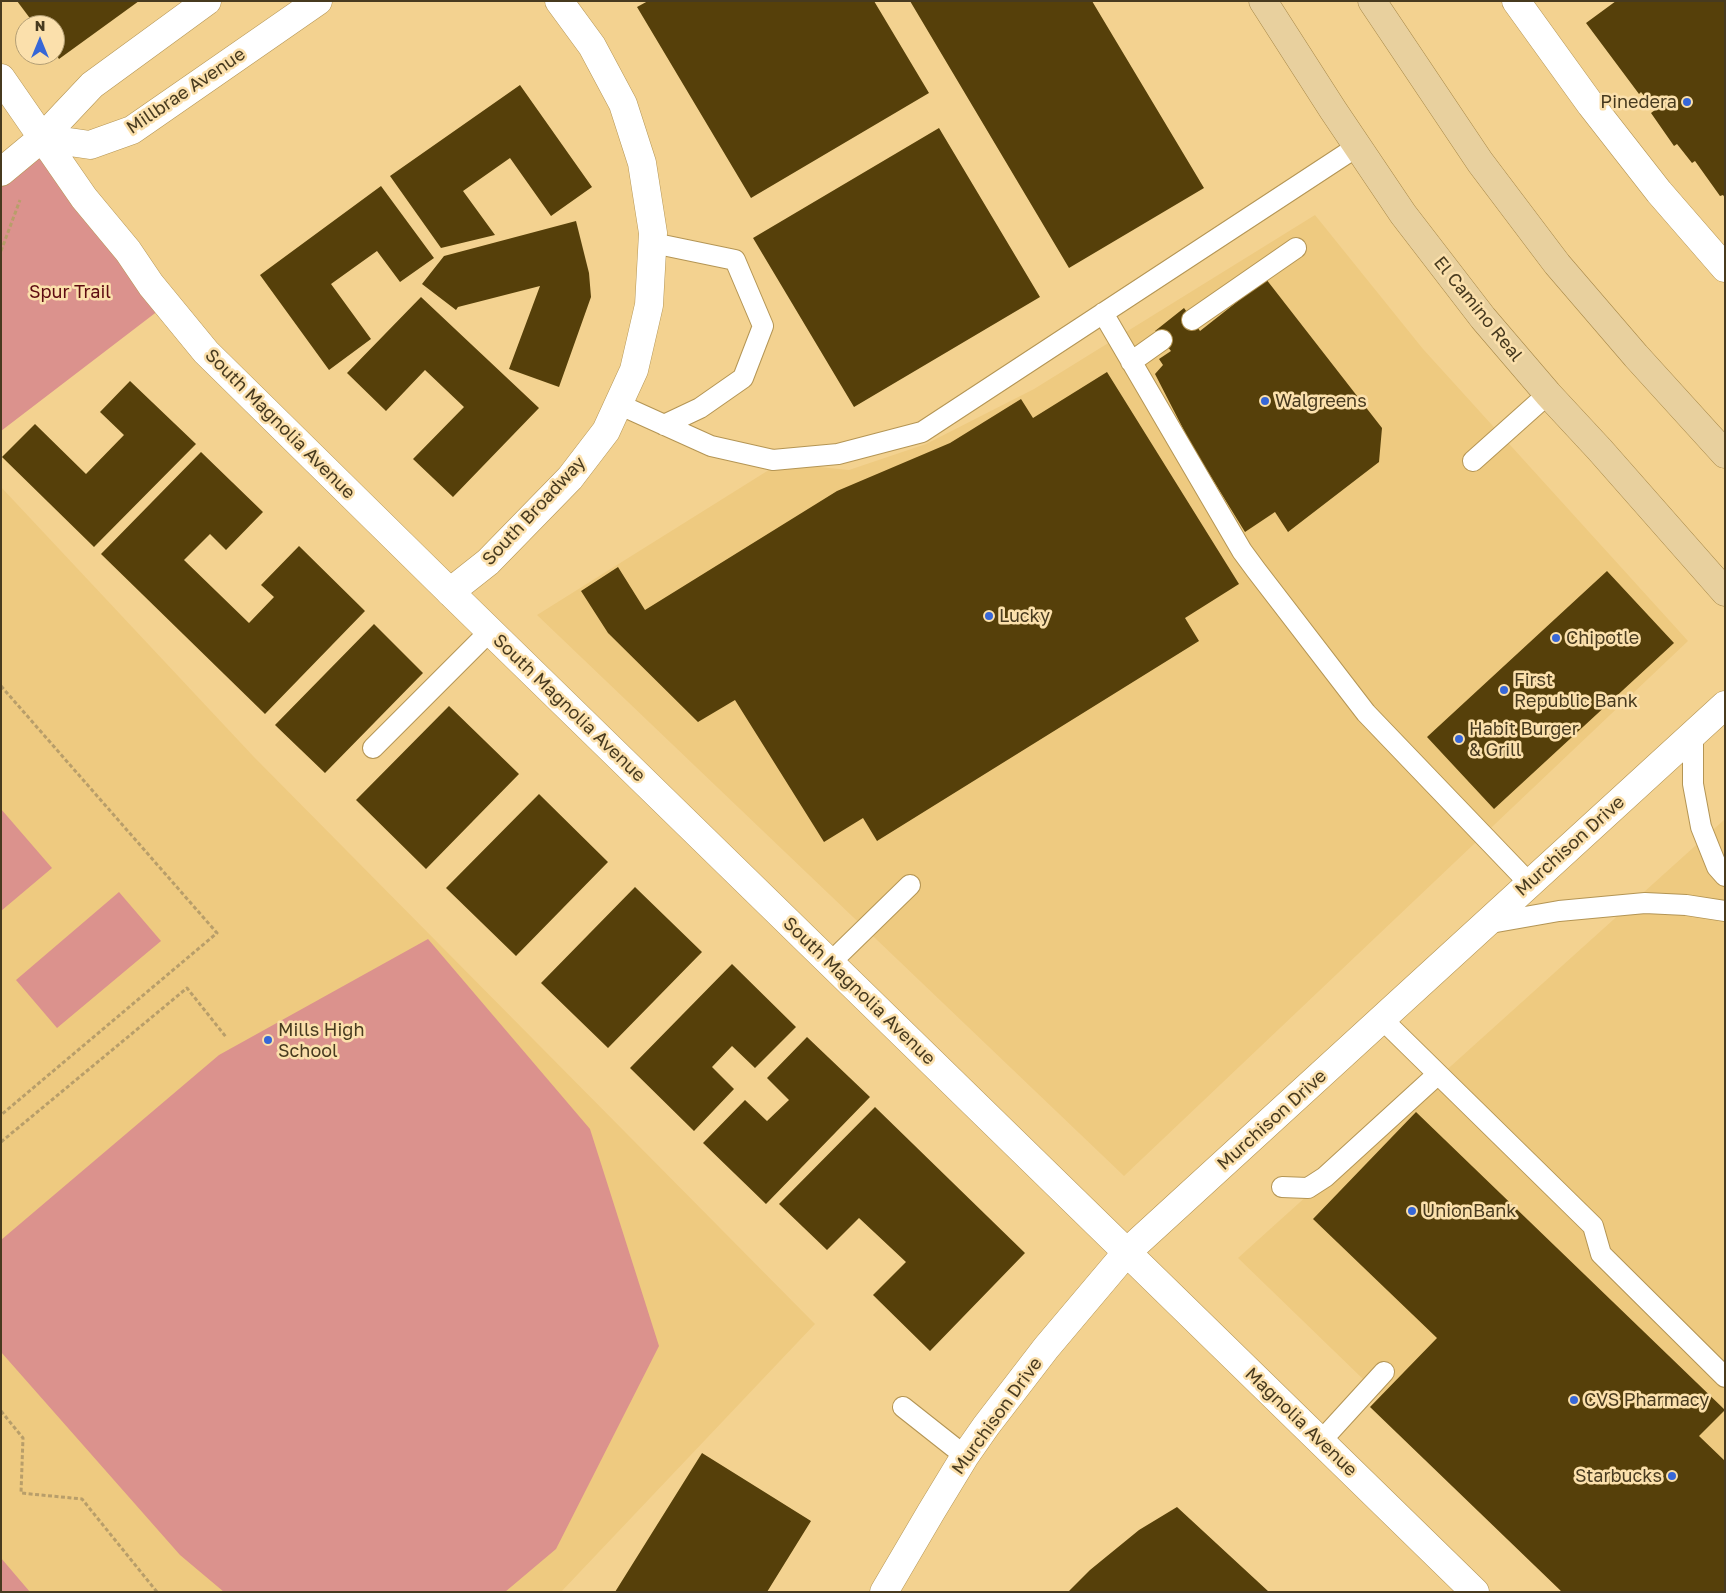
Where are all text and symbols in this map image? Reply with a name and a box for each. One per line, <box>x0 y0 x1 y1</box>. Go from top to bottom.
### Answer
north arrow <box>15 15 65 65</box>
text: N <box>35 17 45 34</box>
street label: Millbrae Avenue <box>123 43 249 139</box>
place label: Pinedera <box>1600 91 1677 113</box>
marker: Pinedera <box>1681 96 1693 108</box>
street label: El Camino Real <box>1429 252 1527 366</box>
park label: Spur Trail <box>29 281 111 303</box>
street label: South Magnolia Avenue <box>200 344 360 504</box>
place label: Walgreens <box>1275 390 1367 412</box>
marker: Walgreens <box>1259 395 1271 407</box>
street label: South Broadway <box>478 452 590 570</box>
place label: Lucky <box>999 605 1050 627</box>
marker: Lucky <box>983 610 995 622</box>
place label: Chipotle <box>1566 627 1639 649</box>
street label: South Magnolia Avenue <box>488 630 650 786</box>
marker: Chipotle <box>1550 632 1562 644</box>
place label: First Republic Bank <box>1514 669 1638 712</box>
marker: First Republic Bank <box>1498 684 1510 696</box>
place label: Habit Burger & Grill <box>1469 718 1579 761</box>
marker: Habit Burger & Grill <box>1453 733 1465 745</box>
street label: Murchison Drive <box>1511 791 1629 901</box>
street label: South Magnolia Avenue <box>778 913 940 1069</box>
place label: Mills High School <box>278 1019 365 1062</box>
marker: Mills High School <box>262 1034 274 1046</box>
street label: Murchison Drive <box>1213 1065 1331 1175</box>
place label: UnionBank <box>1422 1200 1516 1222</box>
marker: UnionBank <box>1406 1205 1418 1217</box>
street label: Murchison Drive <box>947 1353 1047 1479</box>
street label: Magnolia Avenue <box>1240 1363 1362 1481</box>
place label: CVS Pharmacy <box>1584 1389 1709 1411</box>
marker: CVS Pharmacy <box>1568 1394 1580 1406</box>
place label: Starbucks <box>1575 1465 1662 1487</box>
marker: Starbucks <box>1666 1470 1678 1482</box>

